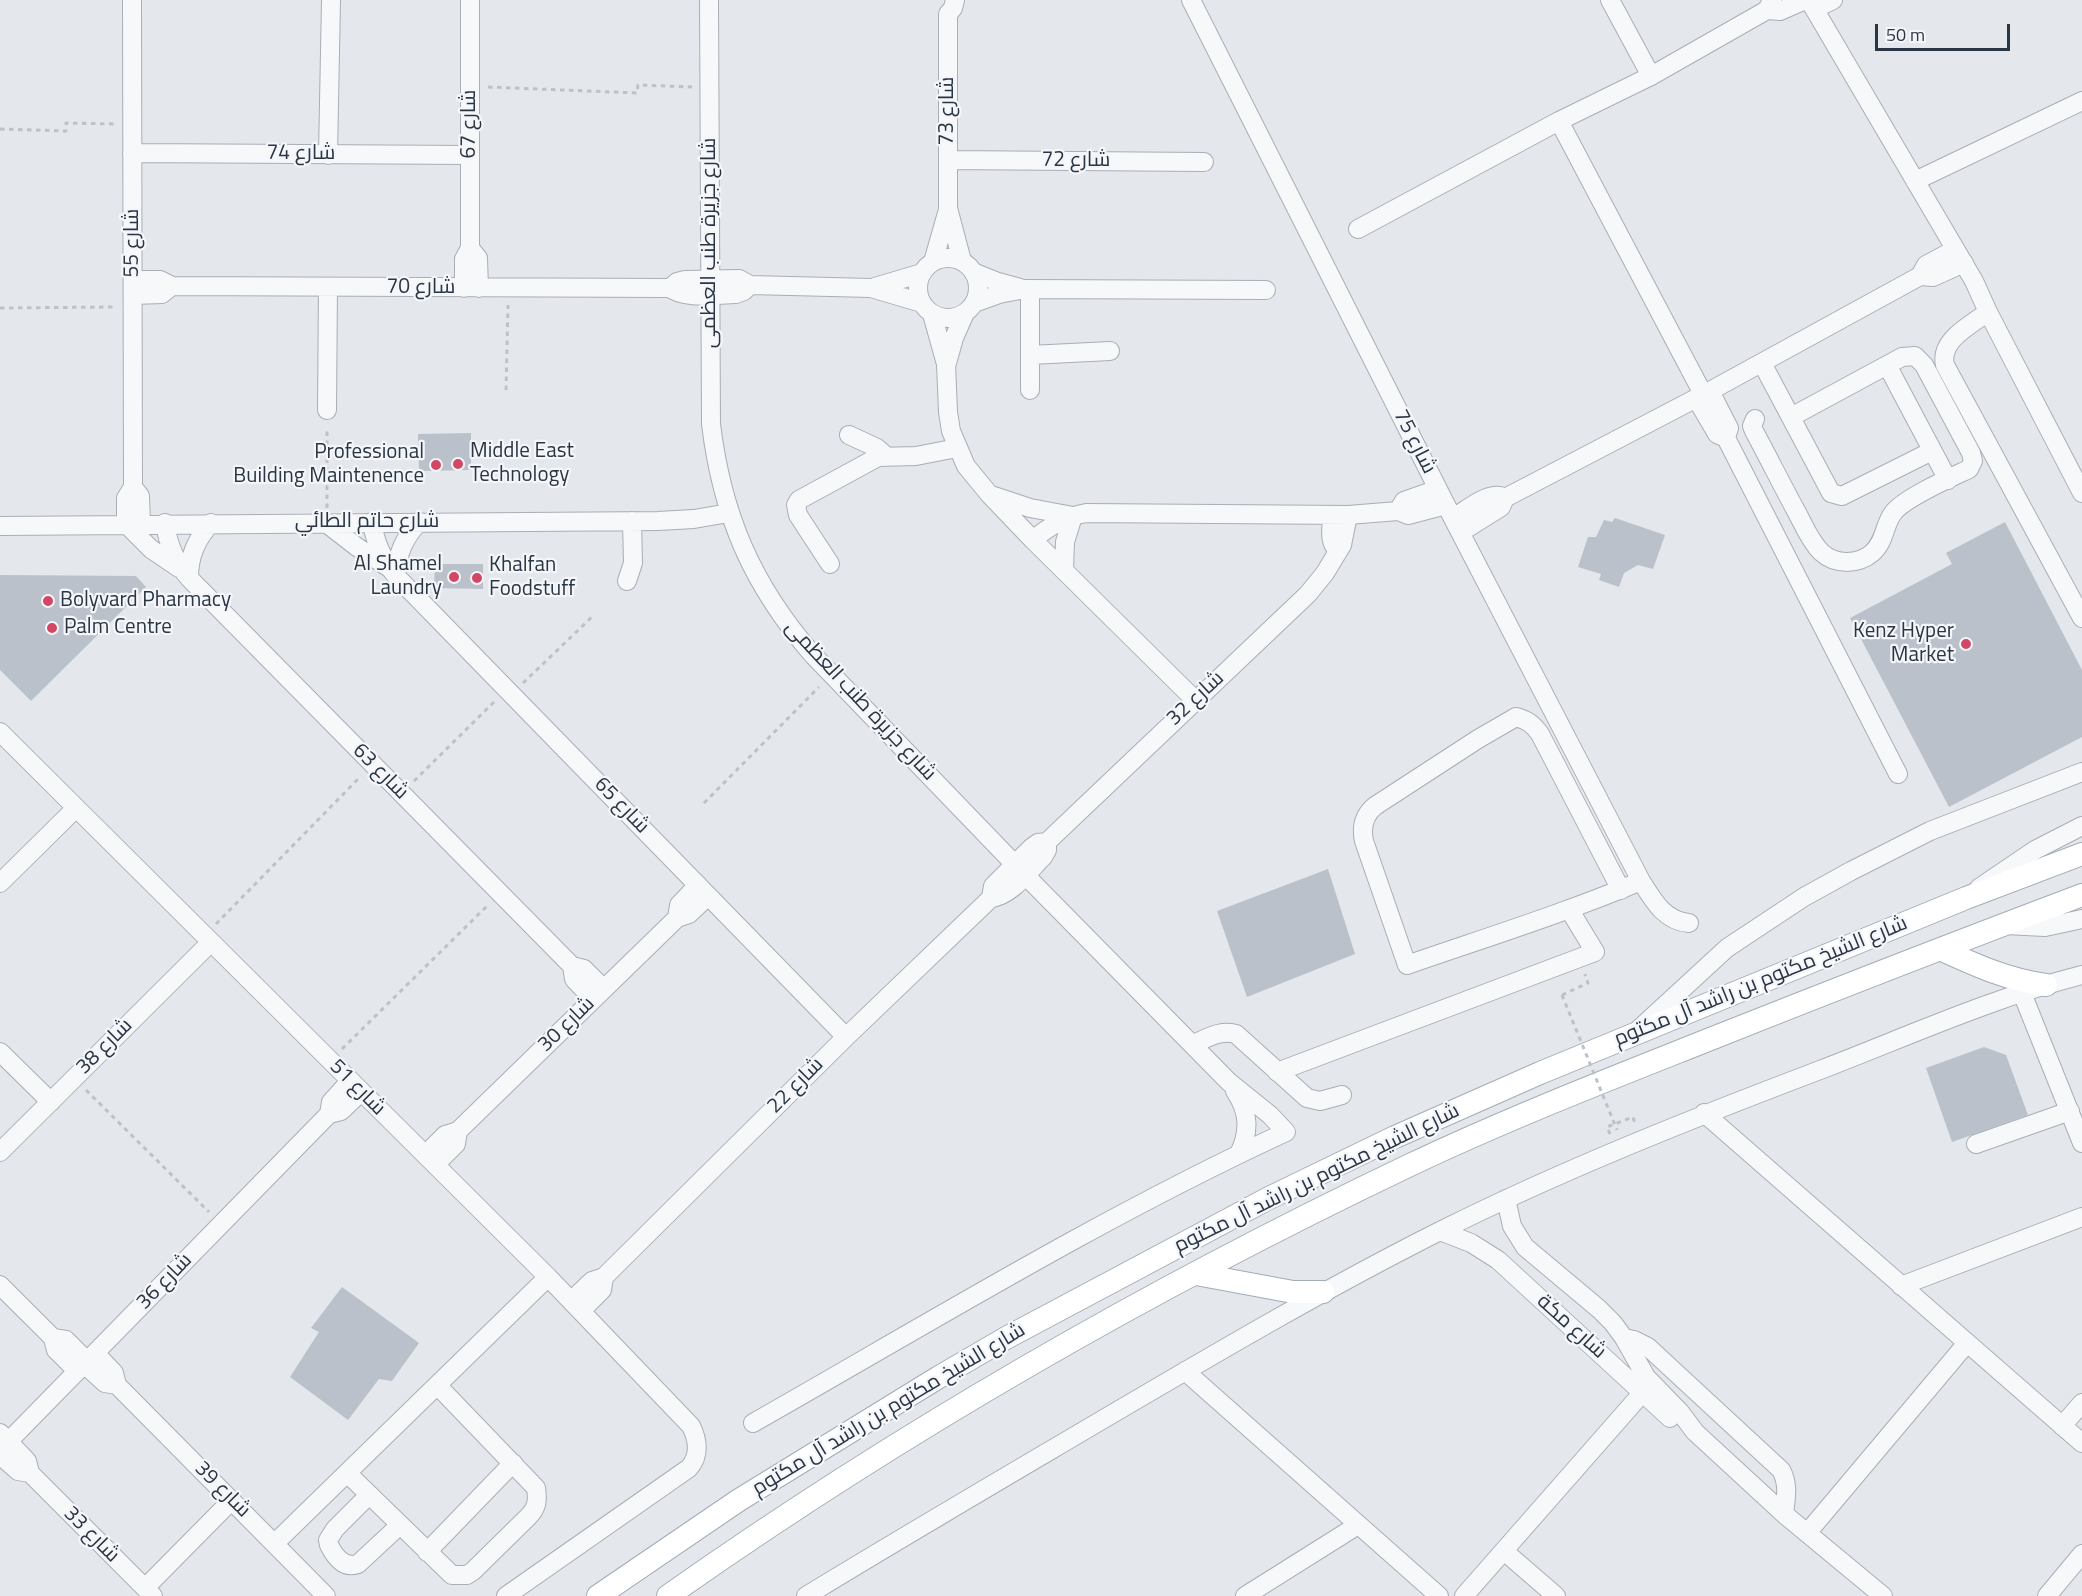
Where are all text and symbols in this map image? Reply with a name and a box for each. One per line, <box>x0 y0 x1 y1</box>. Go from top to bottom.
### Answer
scale bar <box>1878 12 2013 50</box>
text: 50 m <box>1886 21 1925 48</box>
street label: شارع 73 <box>935 77 961 145</box>
street label: شارع 67 <box>457 90 483 158</box>
street label: شارع جزيرة طنب العظمى <box>697 138 723 348</box>
street label: شارع 74 <box>267 141 335 167</box>
street label: شارع 72 <box>1042 148 1110 174</box>
street label: شارع 55 <box>120 209 146 277</box>
street label: شارع 70 <box>387 275 455 301</box>
street label: شارع 75 <box>1387 406 1441 478</box>
place label: Middle East Technology <box>470 439 574 489</box>
place label: Professional Building Maintenence <box>233 440 424 490</box>
marker: Middle East Technology <box>451 457 465 471</box>
marker: Professional Building Maintenence <box>429 458 443 472</box>
street label: شارع حاتم الطائي <box>295 509 439 535</box>
place label: Al Shamel Laundry <box>354 552 442 602</box>
place label: Khalfan Foodstuff <box>489 553 575 603</box>
marker: Al Shamel Laundry <box>447 570 461 584</box>
marker: Khalfan Foodstuff <box>470 571 484 585</box>
place label: Bolyvard Pharmacy <box>60 588 231 614</box>
marker: Bolyvard Pharmacy <box>41 594 55 608</box>
place label: Palm Centre <box>64 615 172 641</box>
street label: شارع جزيرة طنب العظمى <box>779 615 941 787</box>
place label: Kenz Hyper Market <box>1853 619 1954 669</box>
marker: Palm Centre <box>45 621 59 635</box>
marker: Kenz Hyper Market <box>1959 637 1973 651</box>
street label: شارع 32 <box>1162 666 1230 732</box>
street label: شارع 63 <box>347 739 413 805</box>
street label: شارع 65 <box>588 772 654 840</box>
street label: شارع الشيخ مكتوم بن راشد آل مكتوم <box>1611 911 1911 1053</box>
street label: شارع 30 <box>533 992 601 1058</box>
street label: شارع 38 <box>72 1014 138 1080</box>
street label: شارع 22 <box>763 1053 829 1119</box>
street label: شارع 51 <box>324 1055 390 1121</box>
street label: شارع الشيخ مكتوم بن راشد آل مكتوم <box>1170 1099 1464 1259</box>
street label: شارع 36 <box>132 1248 198 1316</box>
street label: شارع مكة <box>1531 1289 1611 1365</box>
street label: شارع الشيخ مكتوم بن راشد آل مكتوم <box>748 1318 1030 1502</box>
street label: شارع 39 <box>189 1457 255 1523</box>
street label: شارع 33 <box>58 1502 124 1568</box>

